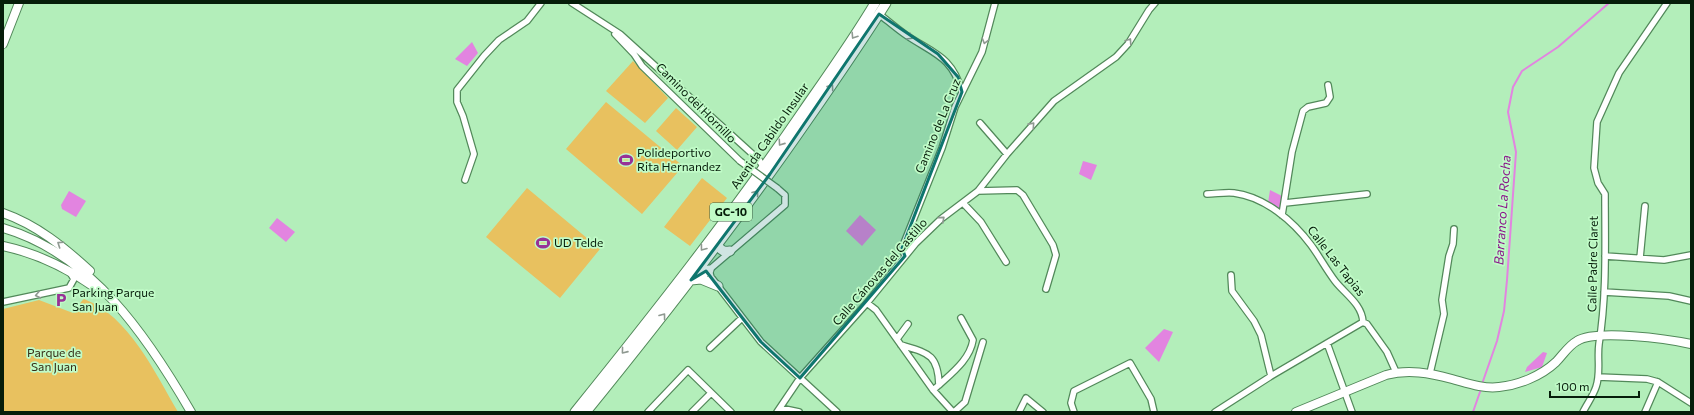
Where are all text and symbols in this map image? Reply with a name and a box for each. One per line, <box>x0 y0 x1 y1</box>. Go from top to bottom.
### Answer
one-way arrow <box>851 32 859 39</box>
one-way arrow <box>906 33 913 40</box>
one-way arrow <box>981 37 990 44</box>
one-way arrow <box>1124 38 1132 45</box>
street label: Camino del Hornillo <box>654 59 740 145</box>
street label: Camino de La Cruz <box>912 76 963 175</box>
street label: Avenida Cabildo Insular <box>727 80 811 191</box>
one-way arrow <box>826 84 833 91</box>
one-way arrow <box>1027 123 1034 130</box>
one-way arrow <box>778 139 786 146</box>
place label: Polideportivo Rita Hernandez <box>637 145 721 173</box>
sports icon: Polideportivo Rita Hernandez <box>618 152 634 168</box>
water label: Barranco La Rocha <box>1490 154 1514 265</box>
one-way arrow <box>751 190 759 197</box>
road number: GC-10 <box>710 203 752 221</box>
street label: Calle Cánovas del Castillo <box>829 215 930 328</box>
one-way arrow <box>938 216 945 223</box>
street label: Calle Padre Claret <box>1584 216 1600 312</box>
street label: Calle Las Tapias <box>1305 223 1368 298</box>
sports icon: UD Telde <box>535 235 551 251</box>
place label: UD Telde <box>554 235 603 249</box>
one-way arrow <box>57 241 64 249</box>
one-way arrow <box>701 243 708 250</box>
place label: Parking Parque San Juan <box>72 285 154 314</box>
one-way arrow <box>35 291 41 299</box>
parking icon: Parking Parque San Juan <box>53 292 69 308</box>
one-way arrow <box>659 313 666 320</box>
park label: Parque de San Juan <box>27 345 81 374</box>
one-way arrow <box>622 346 629 353</box>
scale bar <box>1550 373 1639 399</box>
text: 100 m <box>1556 379 1590 393</box>

